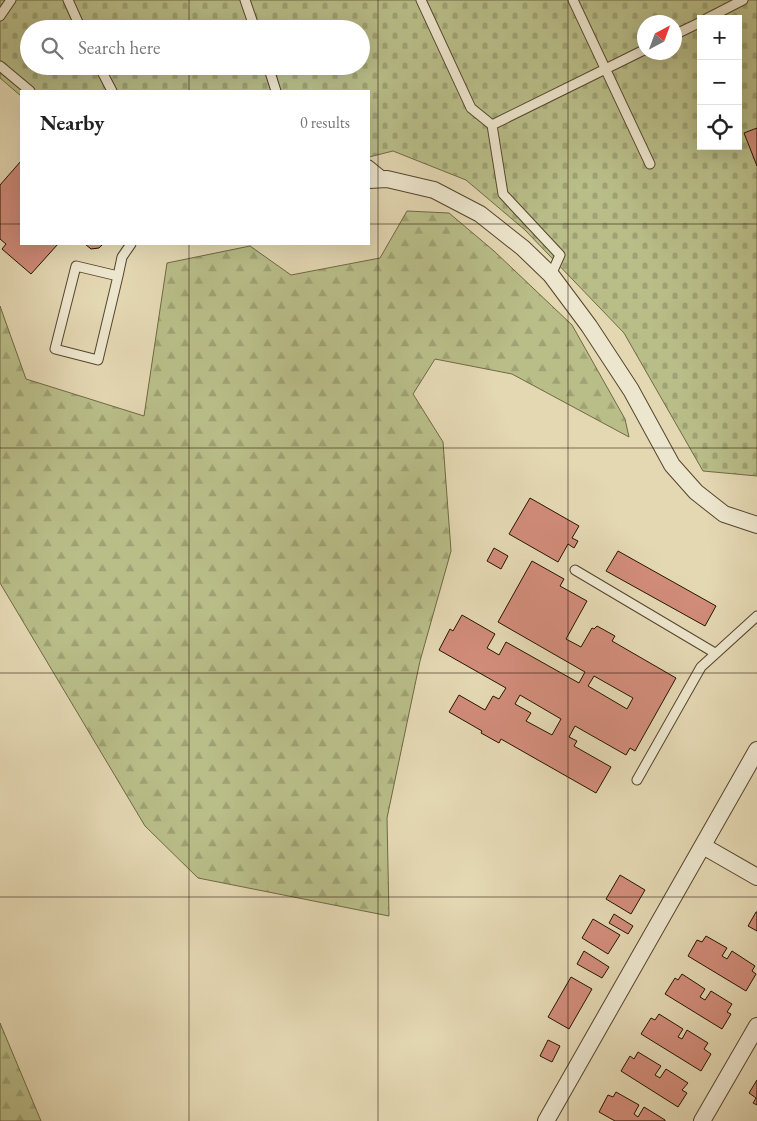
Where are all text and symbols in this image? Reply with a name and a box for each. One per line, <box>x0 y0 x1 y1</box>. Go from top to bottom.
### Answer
north arrow <box>637 15 682 60</box>
map controls <box>697 15 742 150</box>
button: + <box>697 15 742 60</box>
search box <box>20 20 370 75</box>
icon: search <box>38 34 66 62</box>
text: Search here <box>78 35 160 60</box>
button: − <box>697 60 742 105</box>
button: locate <box>697 105 742 150</box>
text: Nearby <box>40 109 104 136</box>
text: 0 results <box>300 112 350 133</box>

